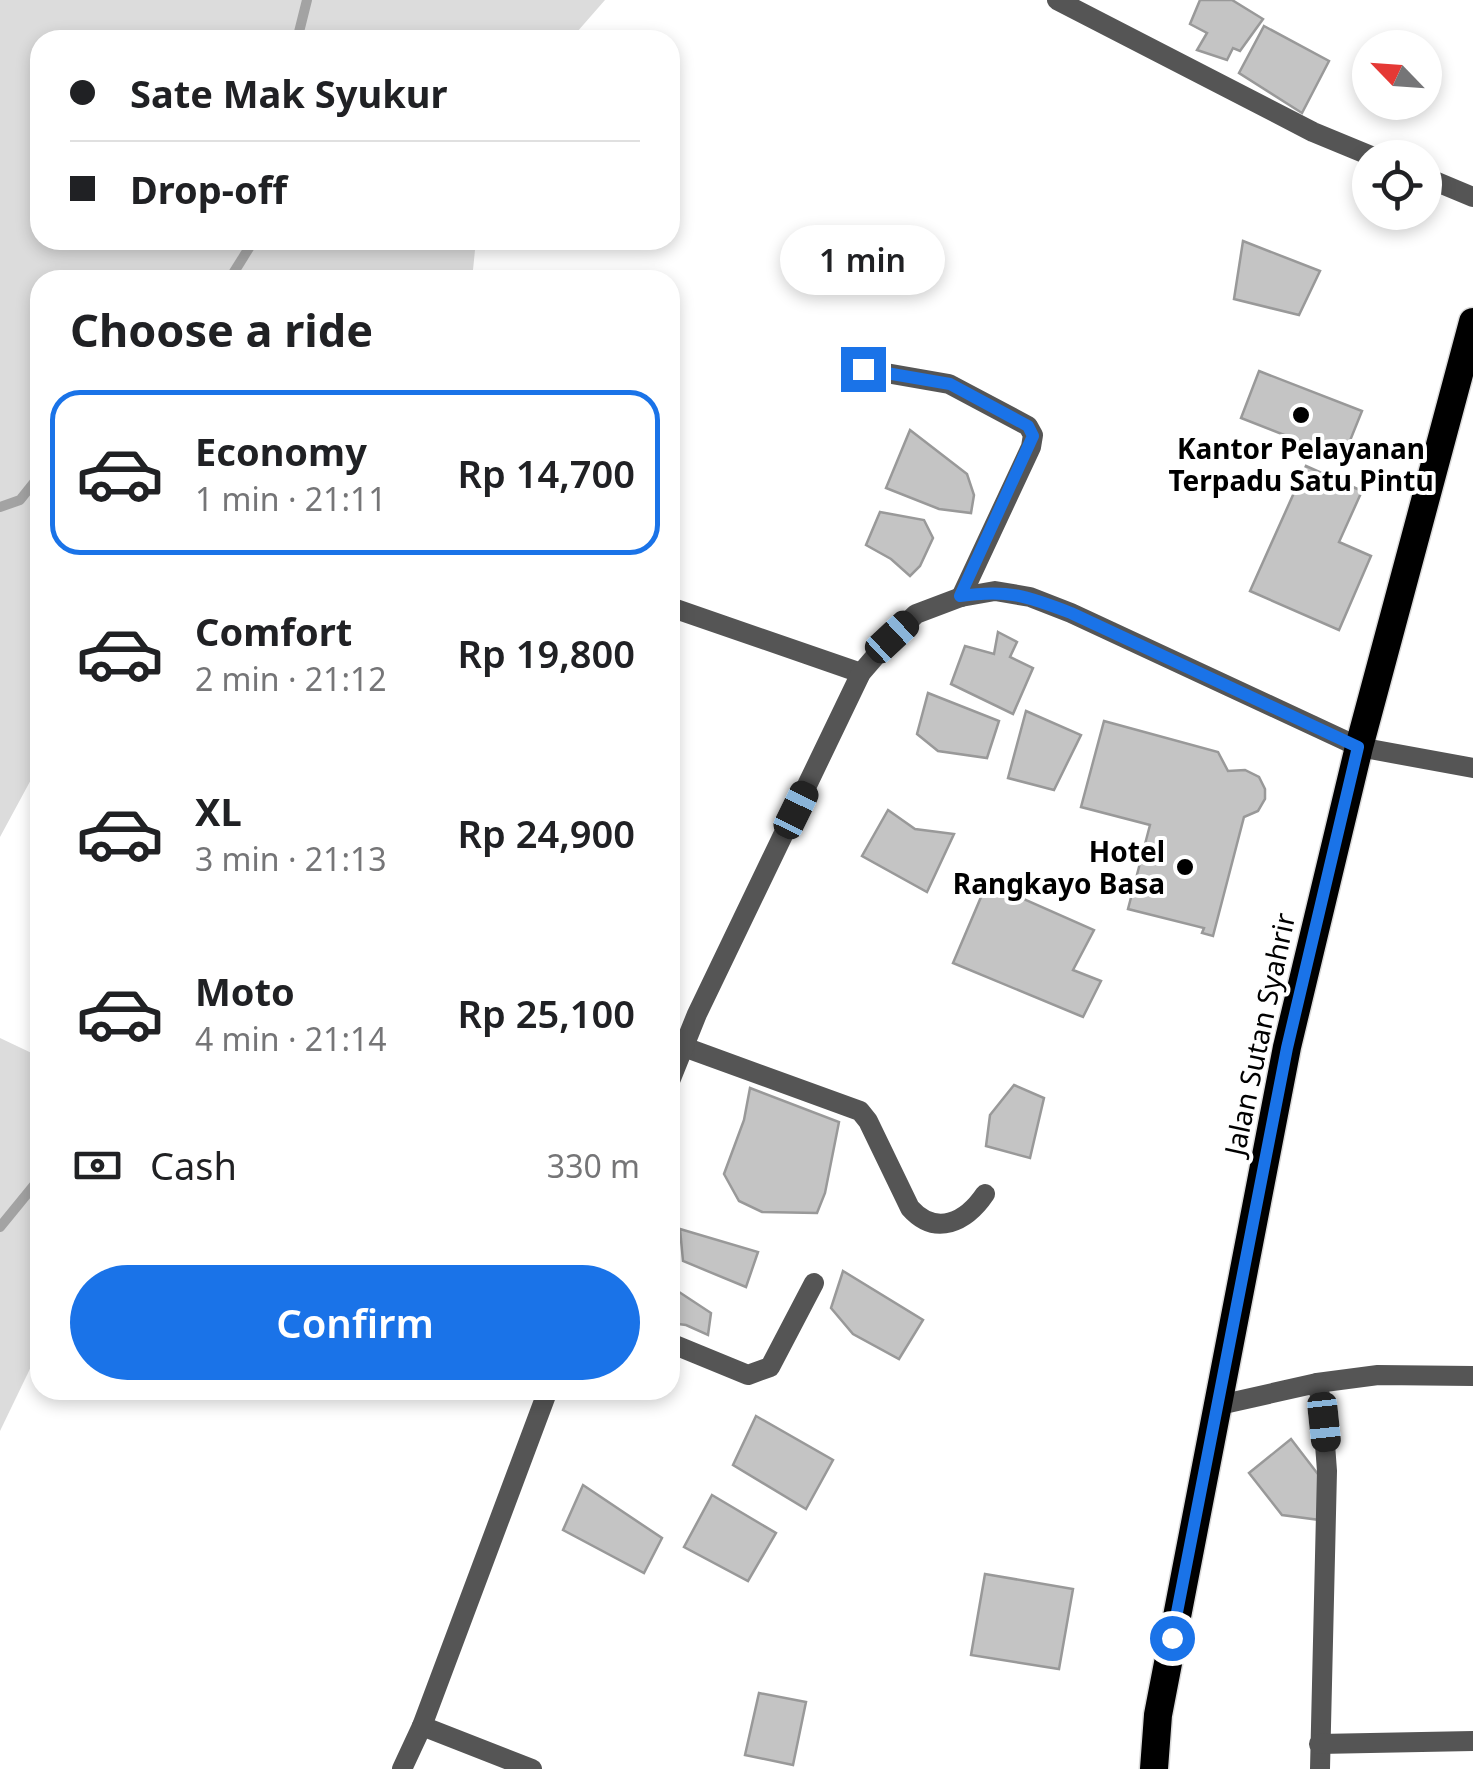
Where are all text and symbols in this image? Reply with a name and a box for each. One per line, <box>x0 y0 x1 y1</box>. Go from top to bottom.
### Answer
north arrow <box>1352 30 1442 120</box>
map controls <box>1352 30 1442 230</box>
text: Sate Mak Syukur <box>130 67 447 119</box>
button: locate <box>1352 140 1442 230</box>
text: Drop-off <box>130 163 287 215</box>
callout: 1 min <box>780 224 946 294</box>
text: 1 min <box>819 238 906 281</box>
text: Choose a ride <box>70 299 373 360</box>
route end <box>841 347 886 392</box>
marker: Kantor Pelayanan Terpadu Satu Pintu <box>1290 404 1312 426</box>
text: Economy <box>195 425 367 477</box>
icon: car <box>75 428 165 518</box>
place label: Kantor Pelayanan Terpadu Satu Pintu <box>1168 429 1434 499</box>
text: Rp 14,700 <box>458 447 635 499</box>
text: 1 min · 21:11 <box>195 477 387 520</box>
text: Comfort <box>195 605 352 657</box>
car <box>860 606 924 668</box>
icon: car <box>75 608 165 698</box>
text: Rp 19,800 <box>458 627 635 679</box>
text: 2 min · 21:12 <box>195 657 387 700</box>
car <box>769 776 823 844</box>
text: XL <box>195 785 242 837</box>
icon: car <box>75 788 165 878</box>
text: Rp 24,900 <box>458 807 635 859</box>
place label: Hotel Rangkayo Basa <box>953 832 1165 902</box>
text: 3 min · 21:13 <box>195 837 387 880</box>
marker: Hotel Rangkayo Basa <box>1174 856 1196 878</box>
street label: Jalan Sutan Syahrir <box>1214 909 1303 1162</box>
text: Moto <box>195 965 295 1017</box>
icon: car <box>75 968 165 1058</box>
text: Rp 25,100 <box>458 987 635 1039</box>
text: 4 min · 21:14 <box>195 1017 387 1060</box>
icon: cash <box>70 1138 125 1193</box>
text: Cash <box>150 1139 237 1191</box>
text: 330 m <box>547 1144 640 1187</box>
button: Confirm <box>70 1265 640 1380</box>
car <box>1306 1391 1342 1453</box>
route start <box>1150 1616 1195 1661</box>

